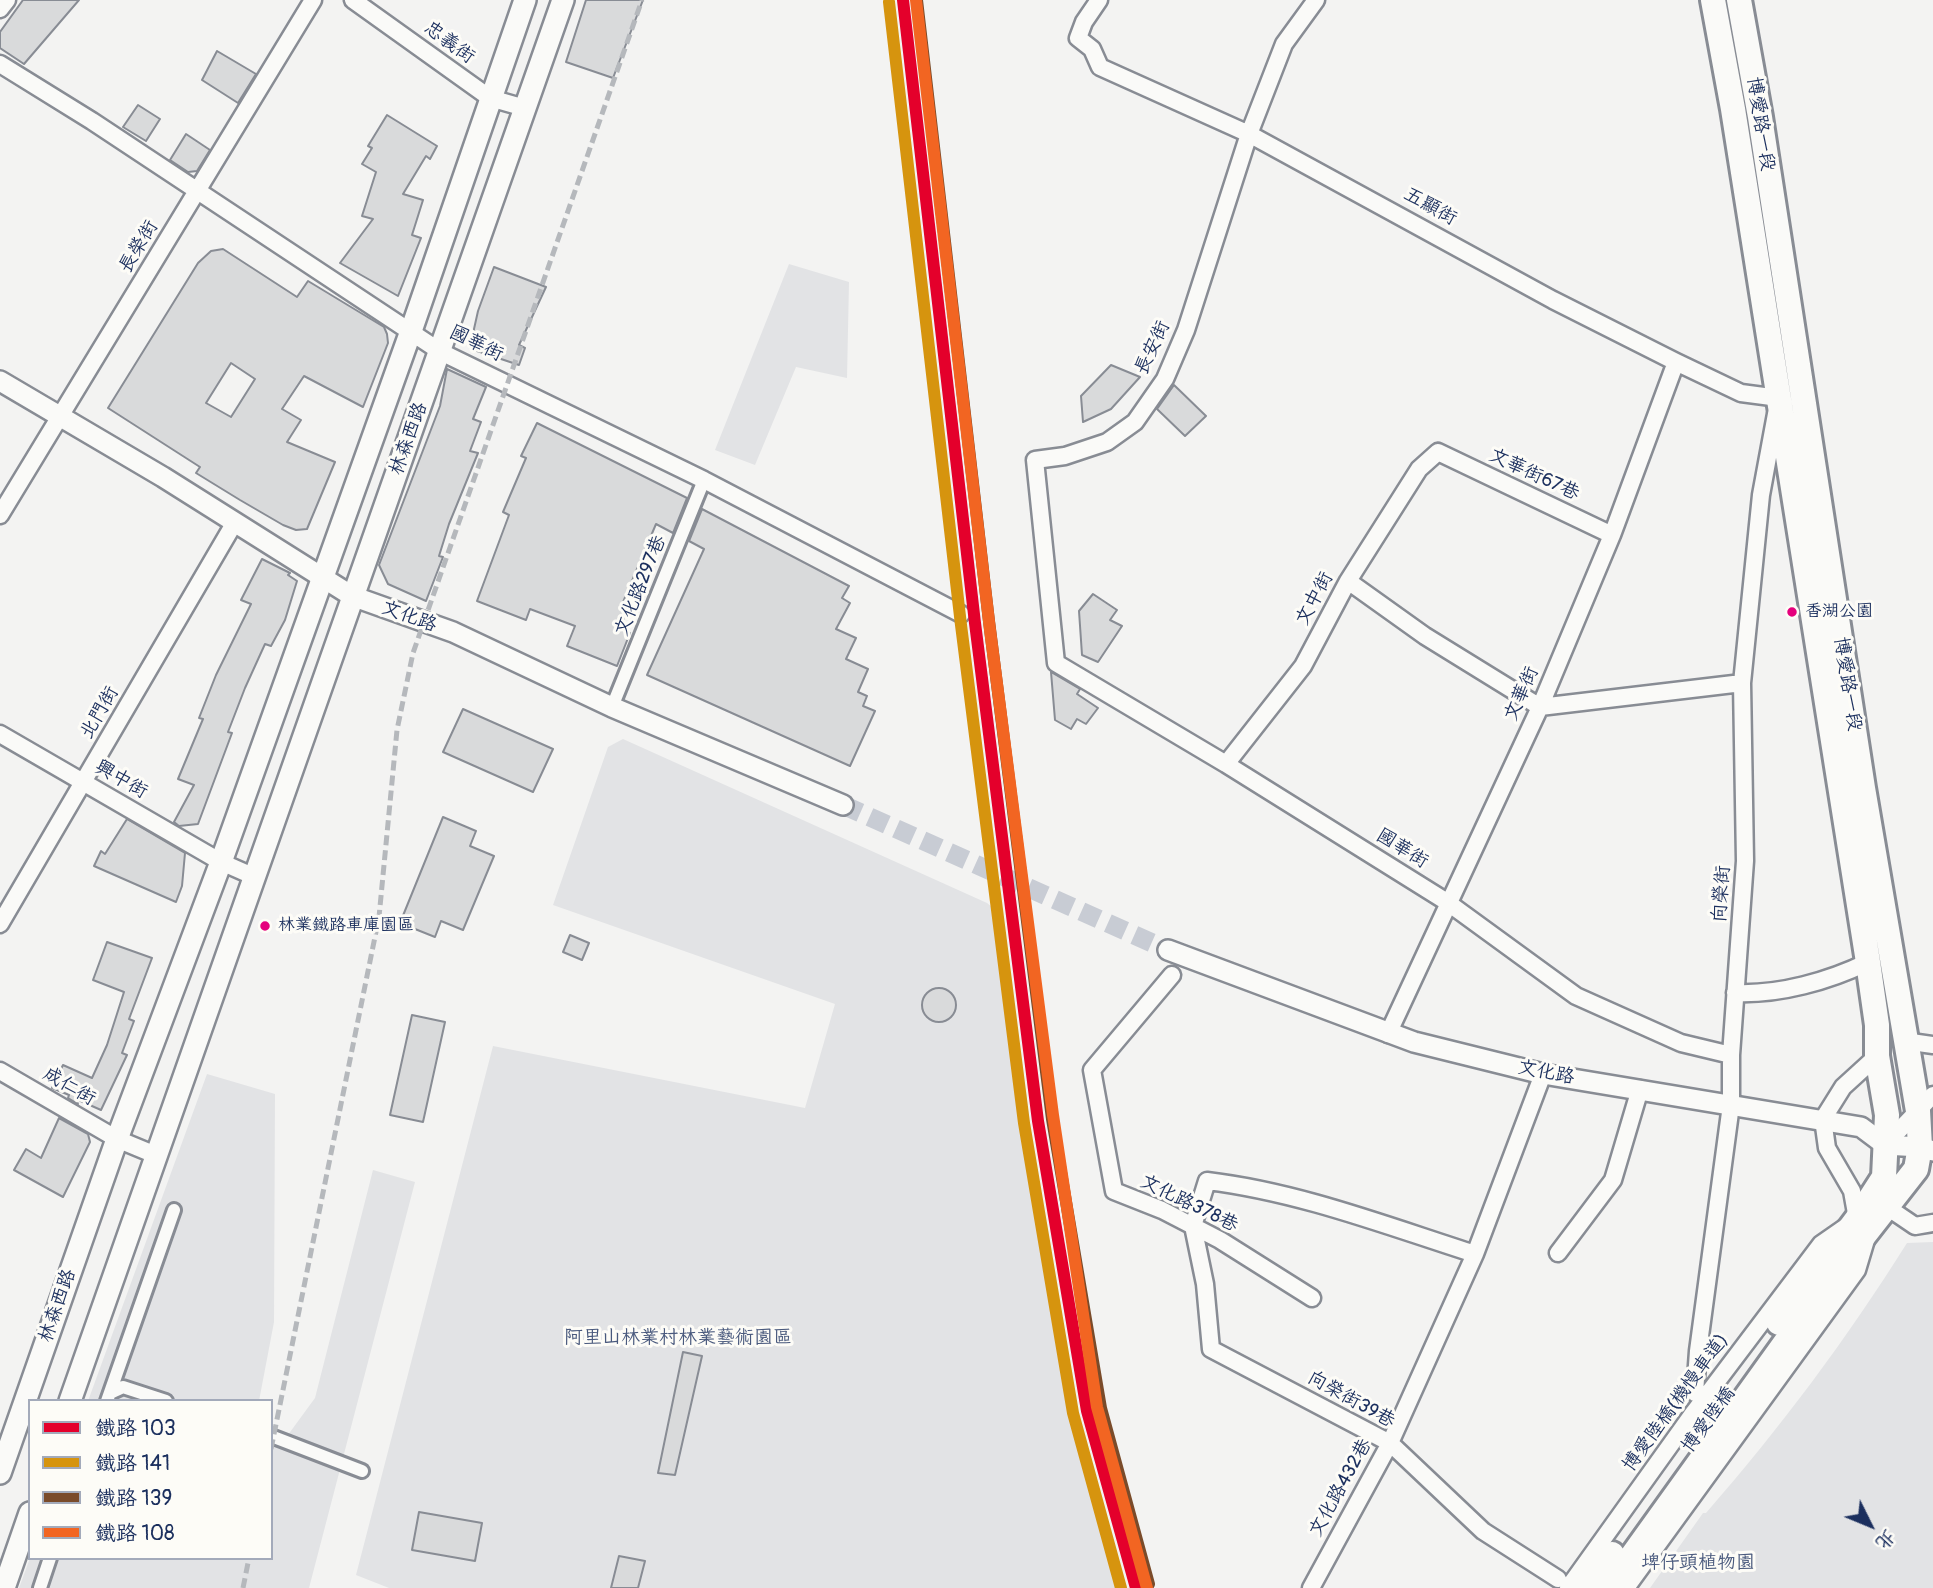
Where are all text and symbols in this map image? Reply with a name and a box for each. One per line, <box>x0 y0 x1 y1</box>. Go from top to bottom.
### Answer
street label: 忠義街 <box>419 17 479 69</box>
street label: 博愛路一段 <box>1741 75 1779 173</box>
street label: 五顯街 <box>1400 183 1460 231</box>
street label: 長榮街 <box>115 217 163 277</box>
street label: 長安街 <box>1131 317 1175 379</box>
street label: 國華街 <box>445 321 507 367</box>
street label: 林森西路 <box>385 399 433 479</box>
street label: 文華街67巷 <box>1485 444 1583 506</box>
street label: 文化路297巷 <box>610 532 672 640</box>
street label: 文中街 <box>1292 568 1338 630</box>
street label: 文化路 <box>378 597 440 637</box>
place label: 香湖公園 <box>1805 602 1873 622</box>
marker: 香湖公園 <box>1785 605 1799 619</box>
street label: 博愛路一段 <box>1828 635 1866 733</box>
street label: 文華街 <box>1500 663 1544 725</box>
street label: 北門街 <box>76 683 124 743</box>
street label: 興中街 <box>91 756 151 804</box>
street label: 國華街 <box>1372 824 1432 874</box>
street label: 向榮街 <box>1709 865 1735 923</box>
place label: 林業鐵路車庫園區 <box>278 916 414 936</box>
marker: 林業鐵路車庫園區 <box>258 919 272 933</box>
street label: 文化路 <box>1516 1056 1576 1090</box>
street label: 成仁街 <box>39 1063 99 1111</box>
street label: 文化路378巷 <box>1136 1170 1242 1238</box>
street label: 林森西路 <box>35 1266 81 1346</box>
park label: 阿里山林業村林業藝術園區 <box>564 1327 792 1349</box>
street label: 博愛陸橋(機慢車道) <box>1618 1330 1734 1476</box>
street label: 向榮街39巷 <box>1303 1367 1399 1433</box>
street label: 博愛陸橋 <box>1677 1383 1741 1457</box>
legend <box>28 1399 273 1560</box>
text: 鐵路 103 <box>95 1415 176 1442</box>
street label: 文化路432巷 <box>1305 1435 1377 1541</box>
text: 鐵路 141 <box>95 1450 170 1477</box>
text: 鐵路 139 <box>95 1485 172 1512</box>
north arrow <box>1835 1490 1905 1560</box>
text: 鐵路 108 <box>95 1520 175 1547</box>
text: 北 <box>1870 1524 1901 1554</box>
park label: 埤仔頭植物園 <box>1641 1552 1755 1574</box>

